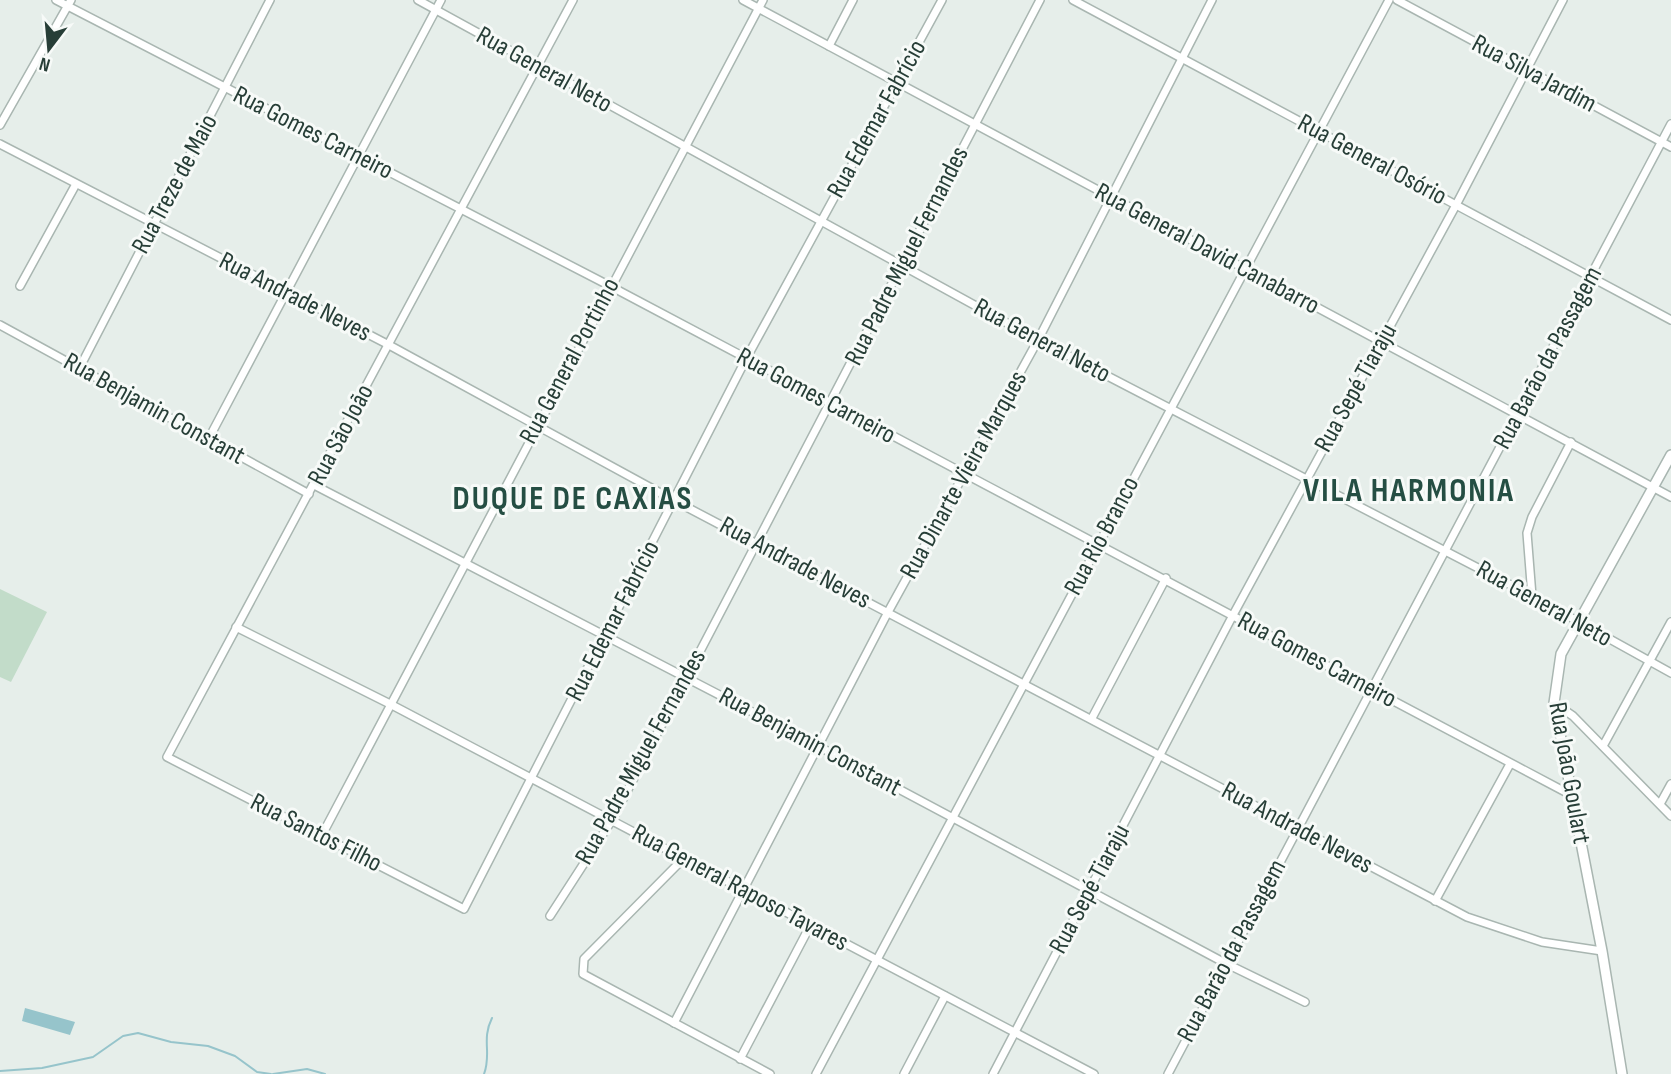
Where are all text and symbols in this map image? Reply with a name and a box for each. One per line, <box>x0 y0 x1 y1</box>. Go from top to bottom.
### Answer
north arrow <box>14 14 84 84</box>
street label: Rua General Neto <box>471 20 617 120</box>
street label: Rua Silva Jardim <box>1467 28 1601 120</box>
street label: Rua Edemar Fabrício <box>821 35 933 203</box>
text: N <box>37 51 53 76</box>
street label: Rua Gomes Carneiro <box>228 79 398 187</box>
street label: Rua General Osório <box>1292 108 1452 212</box>
street label: Rua Treze de Maio <box>125 109 225 259</box>
street label: Rua Padre Miguel Fernandes <box>838 141 976 371</box>
street label: Rua General David Canabarro <box>1089 177 1325 321</box>
street label: Rua Andrade Neves <box>214 245 376 349</box>
street label: Rua Barão da Passagem <box>1487 262 1609 454</box>
street label: Rua General Portinho <box>513 273 627 449</box>
street label: Rua General Neto <box>968 292 1116 390</box>
street label: Rua Sepé Tiaraju <box>1308 318 1404 458</box>
street label: Rua Gomes Carneiro <box>731 341 901 451</box>
street label: Rua Benjamin Constant <box>58 346 250 472</box>
street label: Rua Dinarte Vieira Marques <box>894 366 1034 584</box>
street label: Rua São João <box>301 379 381 491</box>
street label: Rua Rio Branco <box>1058 471 1146 601</box>
district label: VILA HARMONIA <box>1303 471 1515 511</box>
district label: DUQUE DE CAXIAS <box>453 479 693 519</box>
street label: Rua Andrade Neves <box>714 510 876 616</box>
street label: Rua Edemar Fabrício <box>559 536 667 706</box>
street label: Rua General Neto <box>1471 554 1617 654</box>
street label: Rua Gomes Carneiro <box>1232 605 1402 715</box>
street label: Rua Padre Miguel Fernandes <box>569 644 713 870</box>
street label: Rua Benjamin Constant <box>713 681 907 803</box>
street label: Rua João Goulart <box>1541 700 1597 846</box>
street label: Rua Andrade Neves <box>1216 775 1378 881</box>
street label: Rua Santos Filho <box>245 787 387 879</box>
street label: Rua General Raposo Tavares <box>626 818 854 958</box>
street label: Rua Sepé Tiaraju <box>1043 819 1137 959</box>
street label: Rua Barão da Passagem <box>1171 855 1293 1047</box>

